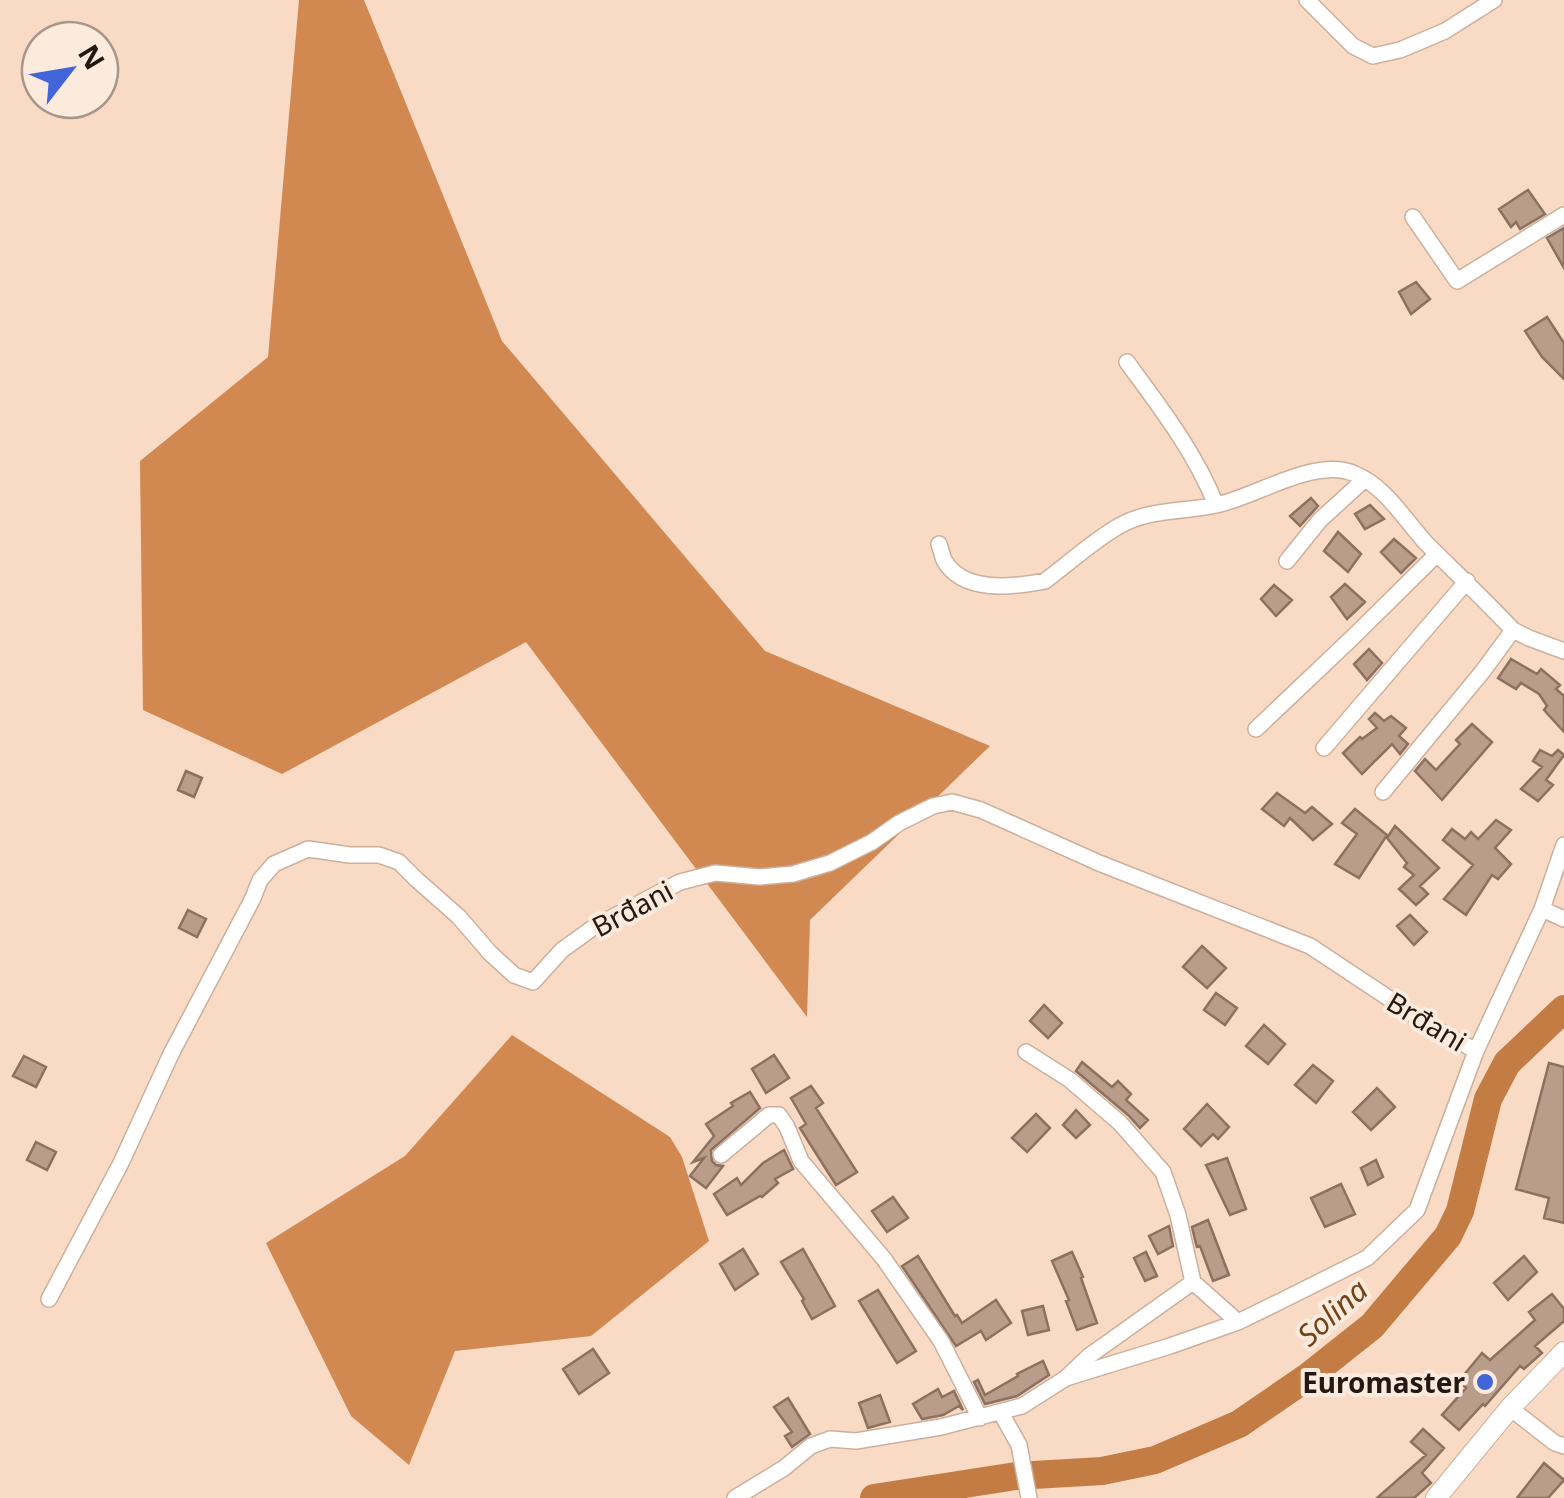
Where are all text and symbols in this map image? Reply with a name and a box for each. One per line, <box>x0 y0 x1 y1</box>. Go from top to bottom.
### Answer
north arrow <box>20 20 120 120</box>
text: N <box>70 37 114 76</box>
street label: Brđani <box>585 871 679 945</box>
street label: Brđani <box>1380 982 1474 1060</box>
water label: Solina <box>1288 1269 1376 1355</box>
place label: Euromaster <box>1302 1363 1465 1401</box>
marker: Euromaster <box>1474 1371 1496 1393</box>

